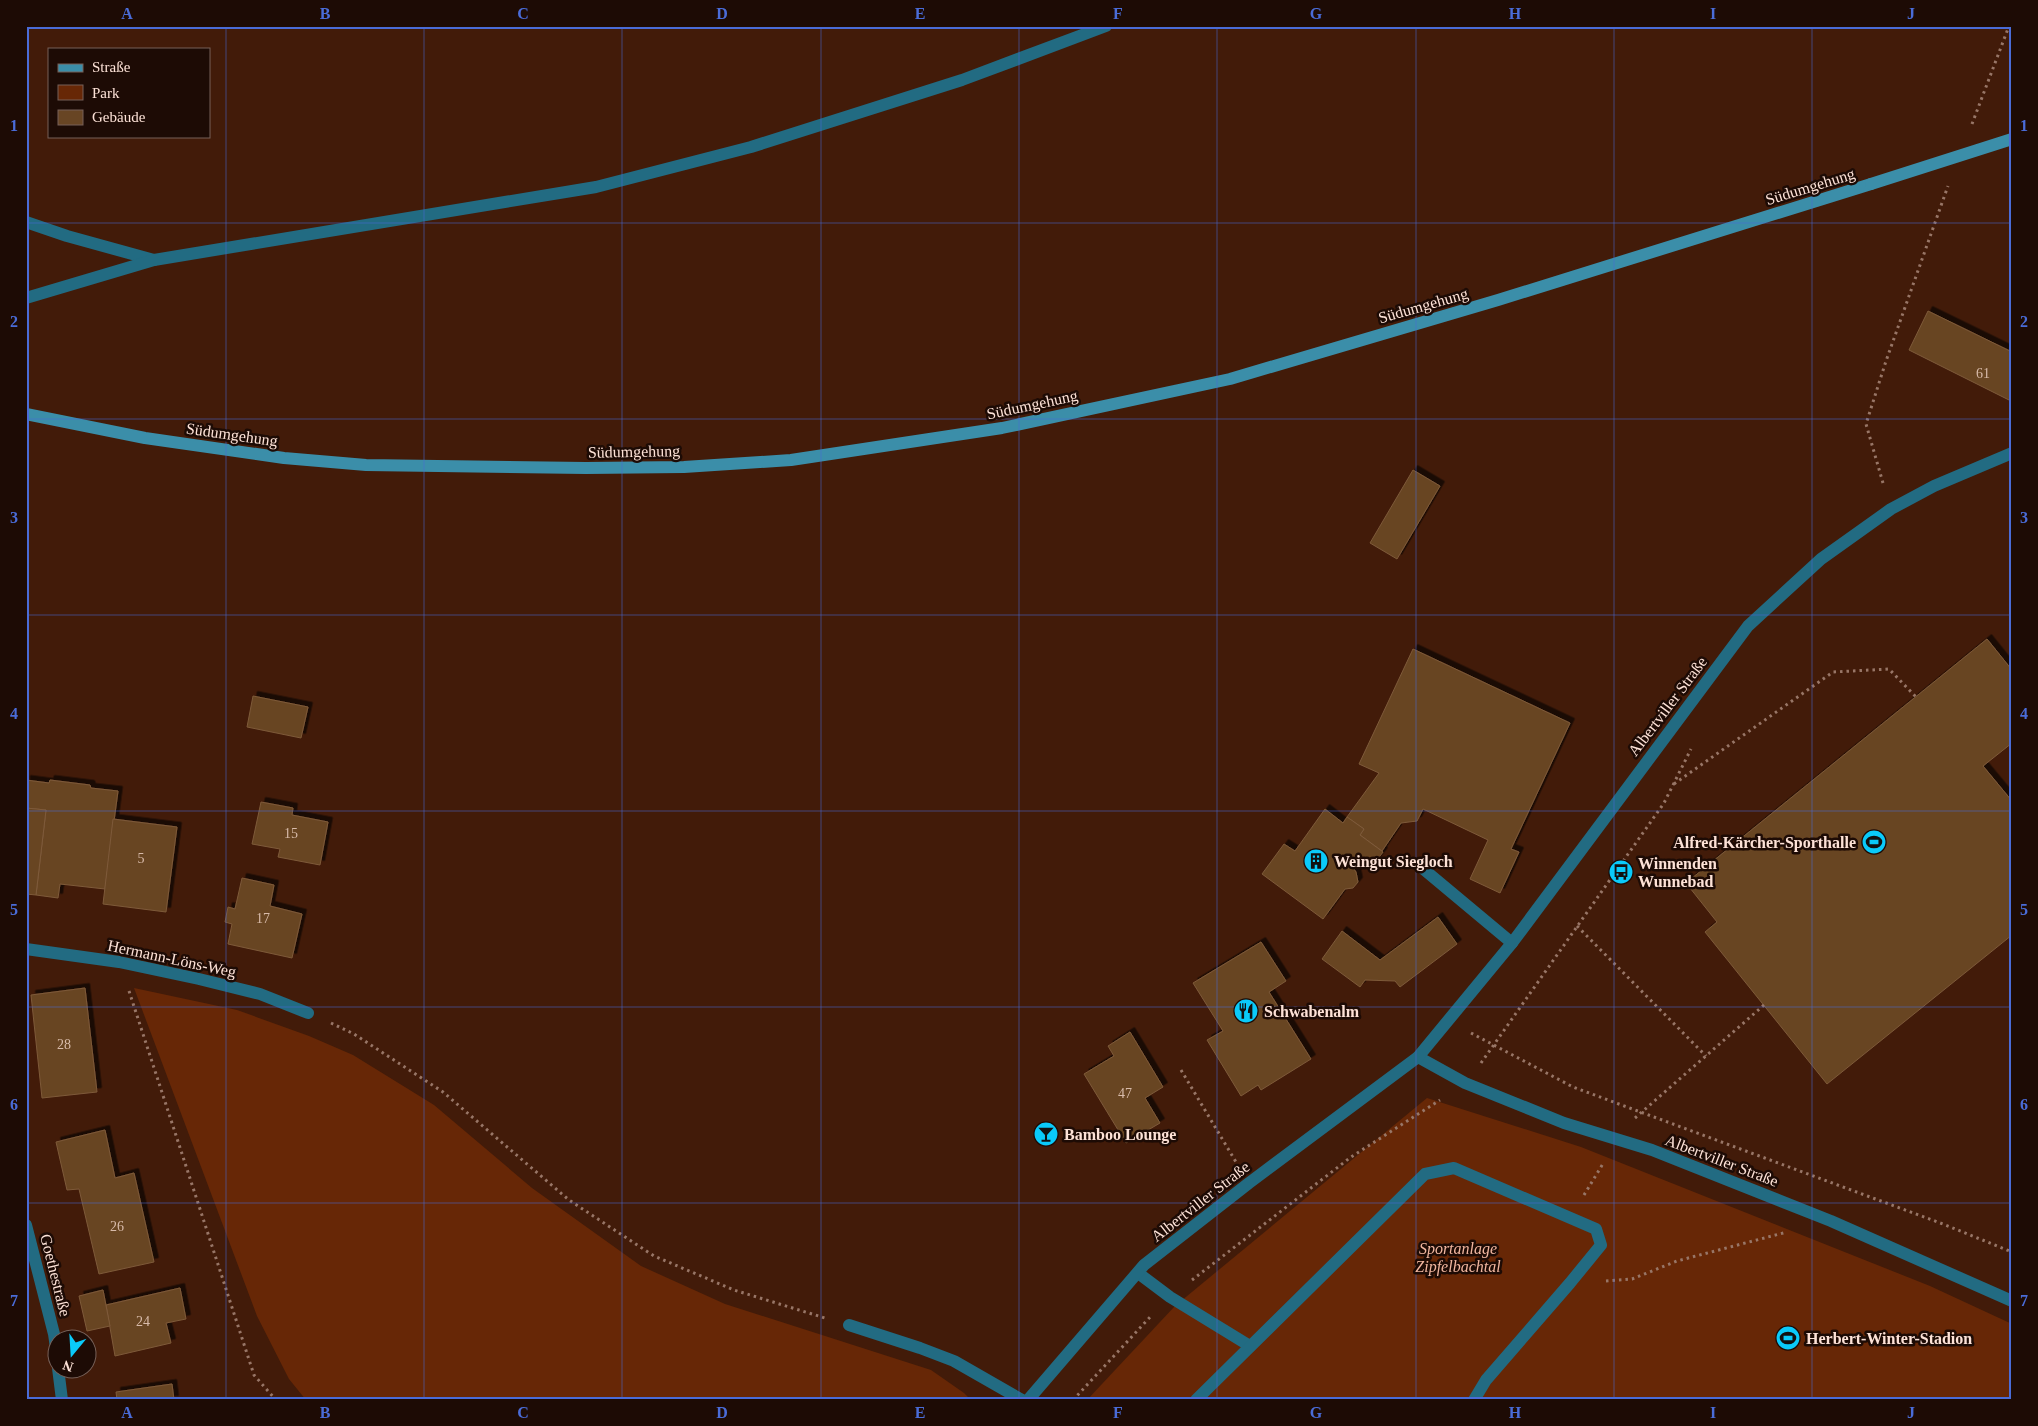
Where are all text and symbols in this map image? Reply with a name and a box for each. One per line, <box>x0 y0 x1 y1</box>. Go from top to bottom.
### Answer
text: A <box>121 5 133 22</box>
text: B <box>320 5 331 22</box>
text: C <box>517 5 529 22</box>
text: D <box>716 5 728 22</box>
text: E <box>915 5 925 22</box>
text: F <box>1113 5 1123 22</box>
text: G <box>1310 5 1323 22</box>
text: H <box>1509 5 1522 22</box>
text: I <box>1710 5 1716 22</box>
text: J <box>1907 5 1915 22</box>
legend <box>48 48 210 138</box>
text: Straße <box>92 59 131 75</box>
text: Park <box>92 85 120 101</box>
text: Gebäude <box>92 109 146 125</box>
text: 1 <box>10 117 18 134</box>
text: 1 <box>2020 117 2028 134</box>
street label: Südumgehung <box>1763 165 1857 209</box>
street label: Südumgehung <box>1376 285 1470 327</box>
text: 2 <box>10 313 18 330</box>
text: 2 <box>2020 313 2028 330</box>
house number: 61 <box>1976 366 1990 381</box>
street label: Südumgehung <box>985 387 1079 423</box>
street label: Südumgehung <box>185 420 279 450</box>
street label: Südumgehung <box>588 442 680 462</box>
text: 3 <box>10 509 18 526</box>
text: 3 <box>2020 509 2028 526</box>
street label: Albertviller Straße <box>1625 653 1710 759</box>
text: 4 <box>10 705 18 722</box>
text: 4 <box>2020 705 2028 722</box>
house number: 15 <box>284 826 298 841</box>
sports icon: Alfred-Kärcher-Sporthalle <box>1861 829 1887 855</box>
place label: Alfred-Kärcher-Sporthalle <box>1673 834 1856 852</box>
building icon: Weingut Siegloch <box>1303 848 1329 874</box>
house number: 5 <box>138 851 145 866</box>
place label: Weingut Siegloch <box>1334 853 1453 871</box>
place label: Winnenden Wunnebad <box>1638 855 1717 890</box>
bus stop icon: Winnenden Wunnebad <box>1608 859 1634 885</box>
text: 5 <box>10 901 18 918</box>
text: 5 <box>2020 901 2028 918</box>
house number: 17 <box>256 911 270 926</box>
street label: Hermann-Löns-Weg <box>106 937 238 981</box>
restaurant icon: Schwabenalm <box>1233 998 1259 1024</box>
place label: Schwabenalm <box>1264 1003 1360 1020</box>
house number: 28 <box>57 1037 71 1052</box>
house number: 47 <box>1118 1086 1132 1101</box>
text: 6 <box>10 1096 18 1113</box>
text: 6 <box>2020 1096 2028 1113</box>
bar icon: Bamboo Lounge <box>1033 1121 1059 1147</box>
place label: Bamboo Lounge <box>1064 1126 1176 1144</box>
street label: Albertviller Straße <box>1663 1131 1781 1190</box>
street label: Albertviller Straße <box>1148 1158 1253 1245</box>
house number: 26 <box>110 1219 124 1234</box>
street label: Goethestraße <box>37 1232 74 1318</box>
park label: Sportanlage Zipfelbachtal <box>1415 1240 1501 1276</box>
text: 7 <box>10 1292 18 1309</box>
text: 7 <box>2020 1292 2028 1309</box>
house number: 24 <box>136 1314 150 1329</box>
sports icon: Herbert-Winter-Stadion <box>1775 1325 1801 1351</box>
north arrow <box>48 1328 98 1378</box>
place label: Herbert-Winter-Stadion <box>1806 1330 1972 1347</box>
text: N <box>61 1357 75 1375</box>
text: A <box>121 1404 133 1421</box>
text: B <box>320 1404 331 1421</box>
text: C <box>517 1404 529 1421</box>
text: D <box>716 1404 728 1421</box>
text: E <box>915 1404 925 1421</box>
text: F <box>1113 1404 1123 1421</box>
text: G <box>1310 1404 1323 1421</box>
text: H <box>1509 1404 1522 1421</box>
text: I <box>1710 1404 1716 1421</box>
text: J <box>1907 1404 1915 1421</box>

